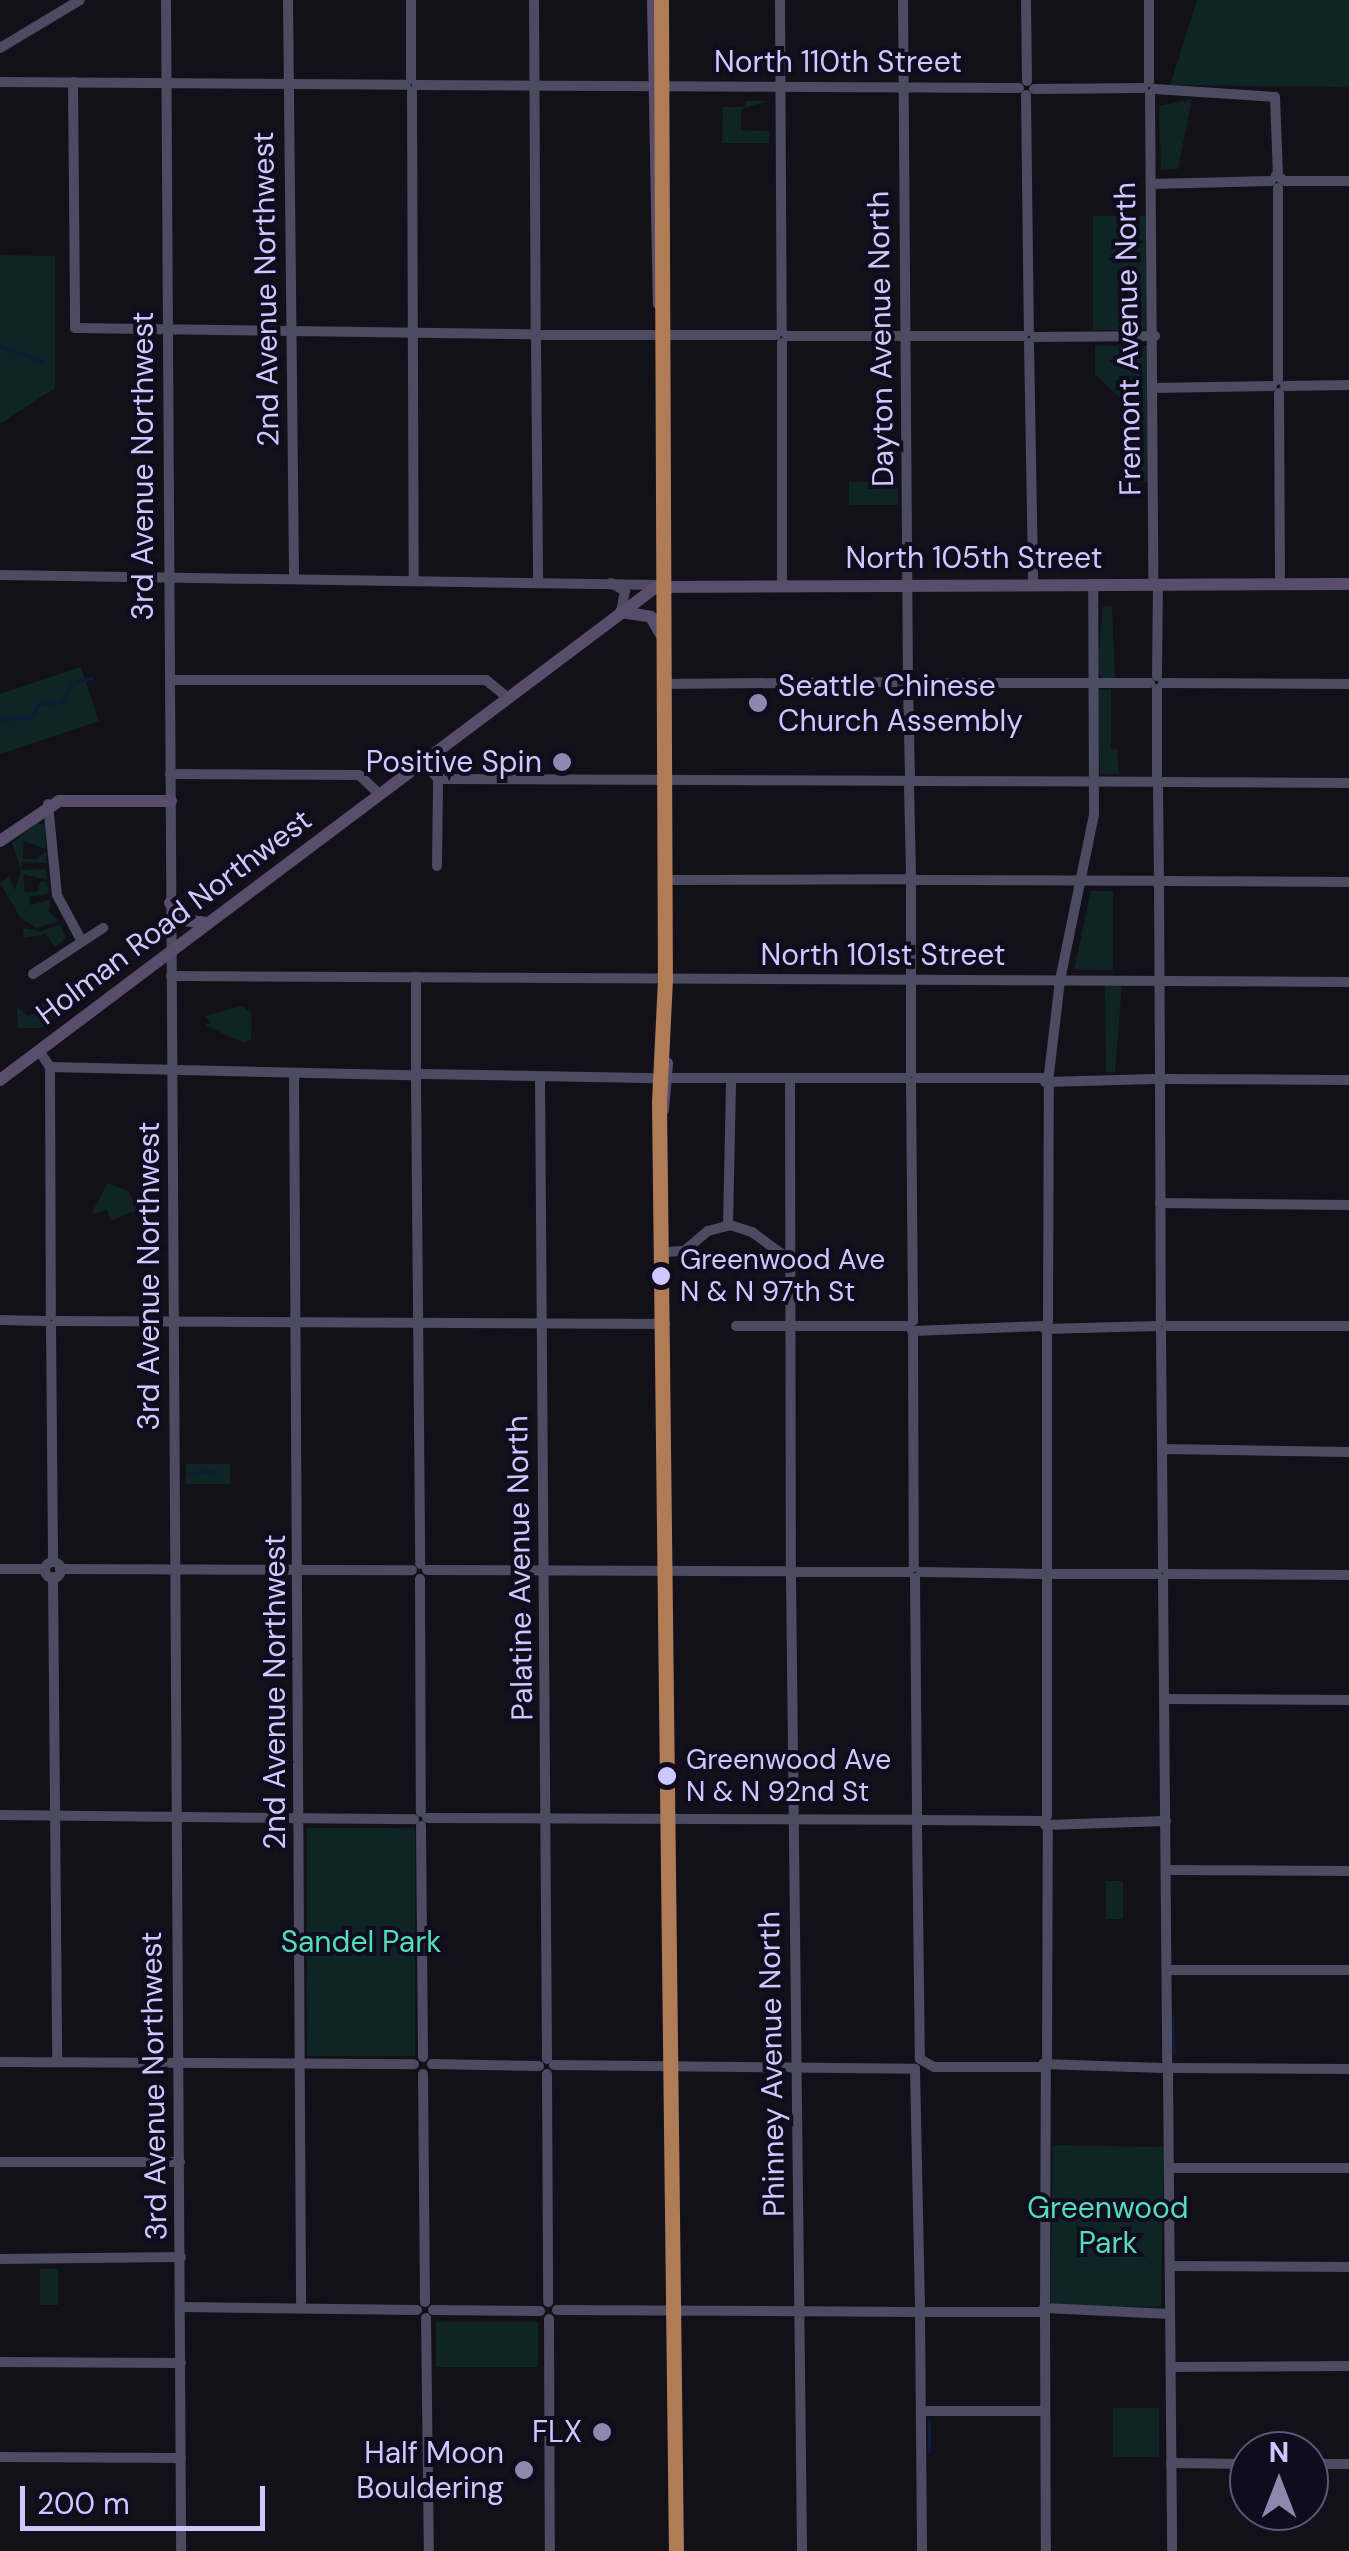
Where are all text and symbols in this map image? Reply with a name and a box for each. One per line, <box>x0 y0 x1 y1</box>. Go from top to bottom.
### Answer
street label: North 110th Street <box>714 44 962 80</box>
street label: 2nd Avenue Northwest <box>245 131 287 447</box>
street label: Fremont Avenue North <box>1107 182 1149 496</box>
street label: Dayton Avenue North <box>860 191 902 487</box>
street label: 3rd Avenue Northwest <box>125 311 161 621</box>
street label: North 105th Street <box>846 540 1102 576</box>
place label: Seattle Chinese Church Assembly <box>778 668 1023 738</box>
marker: Seattle Chinese Church Assembly <box>747 692 769 714</box>
place label: Positive Spin <box>366 744 542 780</box>
marker: Positive Spin <box>551 751 573 773</box>
street label: Holman Road Northwest <box>29 802 319 1032</box>
street label: North 101st Street <box>760 937 1006 973</box>
street label: 3rd Avenue Northwest <box>131 1121 167 1431</box>
place label: Greenwood Ave N & N 97th St <box>680 1243 885 1309</box>
marker: Greenwood Ave N & N 97th St <box>651 1266 671 1286</box>
street label: Palatine Avenue North <box>499 1415 541 1721</box>
street label: 2nd Avenue Northwest <box>257 1534 293 1850</box>
place label: Greenwood Ave N & N 92nd St <box>686 1743 891 1809</box>
marker: Greenwood Ave N & N 92nd St <box>657 1766 677 1786</box>
street label: Phinney Avenue North <box>751 1911 793 2217</box>
park label: Sandel Park <box>281 1924 441 1960</box>
street label: 3rd Avenue Northwest <box>133 1931 175 2241</box>
park label: Greenwood Park <box>1027 2190 1189 2260</box>
place label: FLX <box>532 2414 582 2450</box>
marker: FLX <box>591 2421 613 2443</box>
north arrow <box>1229 2431 1329 2531</box>
text: N <box>1269 2434 1289 2471</box>
place label: Half Moon Bouldering <box>356 2435 504 2506</box>
marker: Half Moon Bouldering <box>513 2459 535 2481</box>
scale bar <box>25 2466 270 2528</box>
text: 200 m <box>37 2484 130 2523</box>

